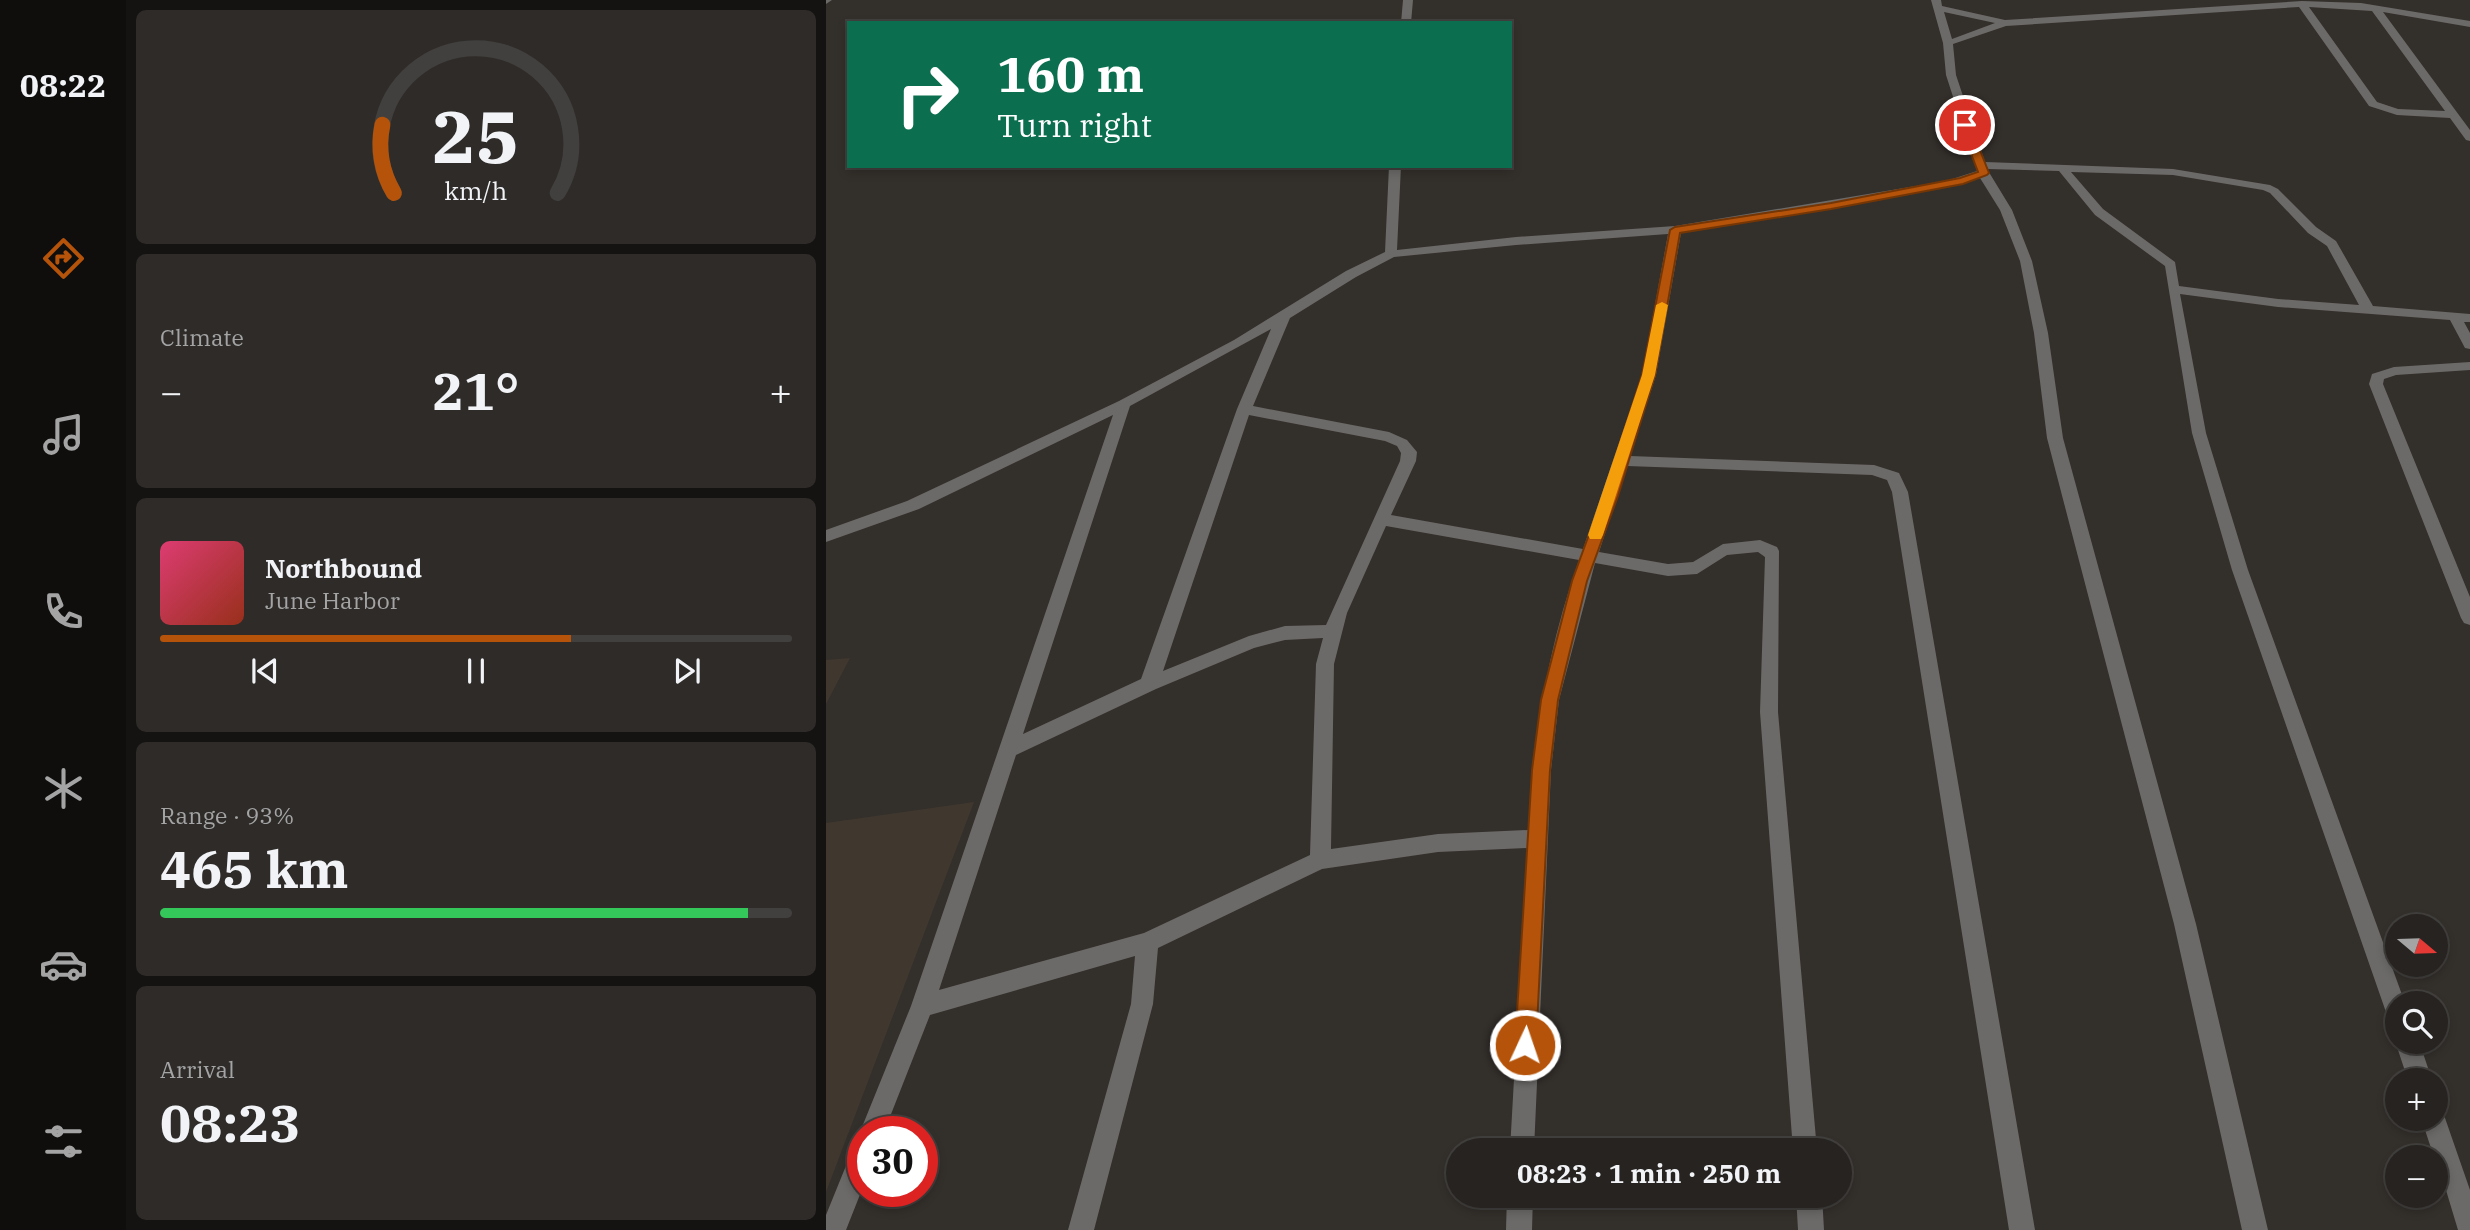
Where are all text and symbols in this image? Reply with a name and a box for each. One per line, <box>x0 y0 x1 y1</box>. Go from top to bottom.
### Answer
text: 160 m <box>997 42 1144 105</box>
icon: right <box>882 49 973 140</box>
text: 08:22 <box>20 64 106 106</box>
text: 25 <box>432 88 520 183</box>
pin <box>1935 95 1995 155</box>
text: Turn right <box>997 104 1152 146</box>
icon: arrive <box>1946 106 1984 144</box>
text: km/h <box>444 174 508 207</box>
icon: directions <box>39 234 88 283</box>
text: Climate <box>160 322 244 352</box>
text: 21° <box>433 357 519 424</box>
text: − <box>160 367 183 416</box>
text: + <box>769 367 792 416</box>
icon: music <box>39 410 88 459</box>
text: Northbound <box>265 551 422 585</box>
text: June Harbor <box>265 585 400 615</box>
icon: phone <box>39 587 88 636</box>
icon: previous <box>246 652 284 690</box>
icon: pause <box>457 652 495 690</box>
icon: next <box>668 652 706 690</box>
icon: climate <box>39 764 88 813</box>
text: Range · 93% <box>160 800 294 830</box>
text: 465 km <box>160 835 349 902</box>
north arrow <box>2385 914 2448 976</box>
map controls <box>2385 914 2448 1208</box>
icon: car <box>39 940 88 989</box>
button: search <box>2385 991 2448 1054</box>
position arrow <box>1488 1008 1562 1082</box>
text: Arrival <box>160 1054 235 1084</box>
button: + <box>2385 1068 2448 1131</box>
text: 08:23 <box>160 1089 301 1156</box>
speed limit sign: 30 <box>847 1116 938 1207</box>
icon: filters <box>39 1117 88 1166</box>
button: − <box>2385 1145 2448 1208</box>
text: 08:23 · 1 min · 250 m <box>1517 1156 1781 1190</box>

